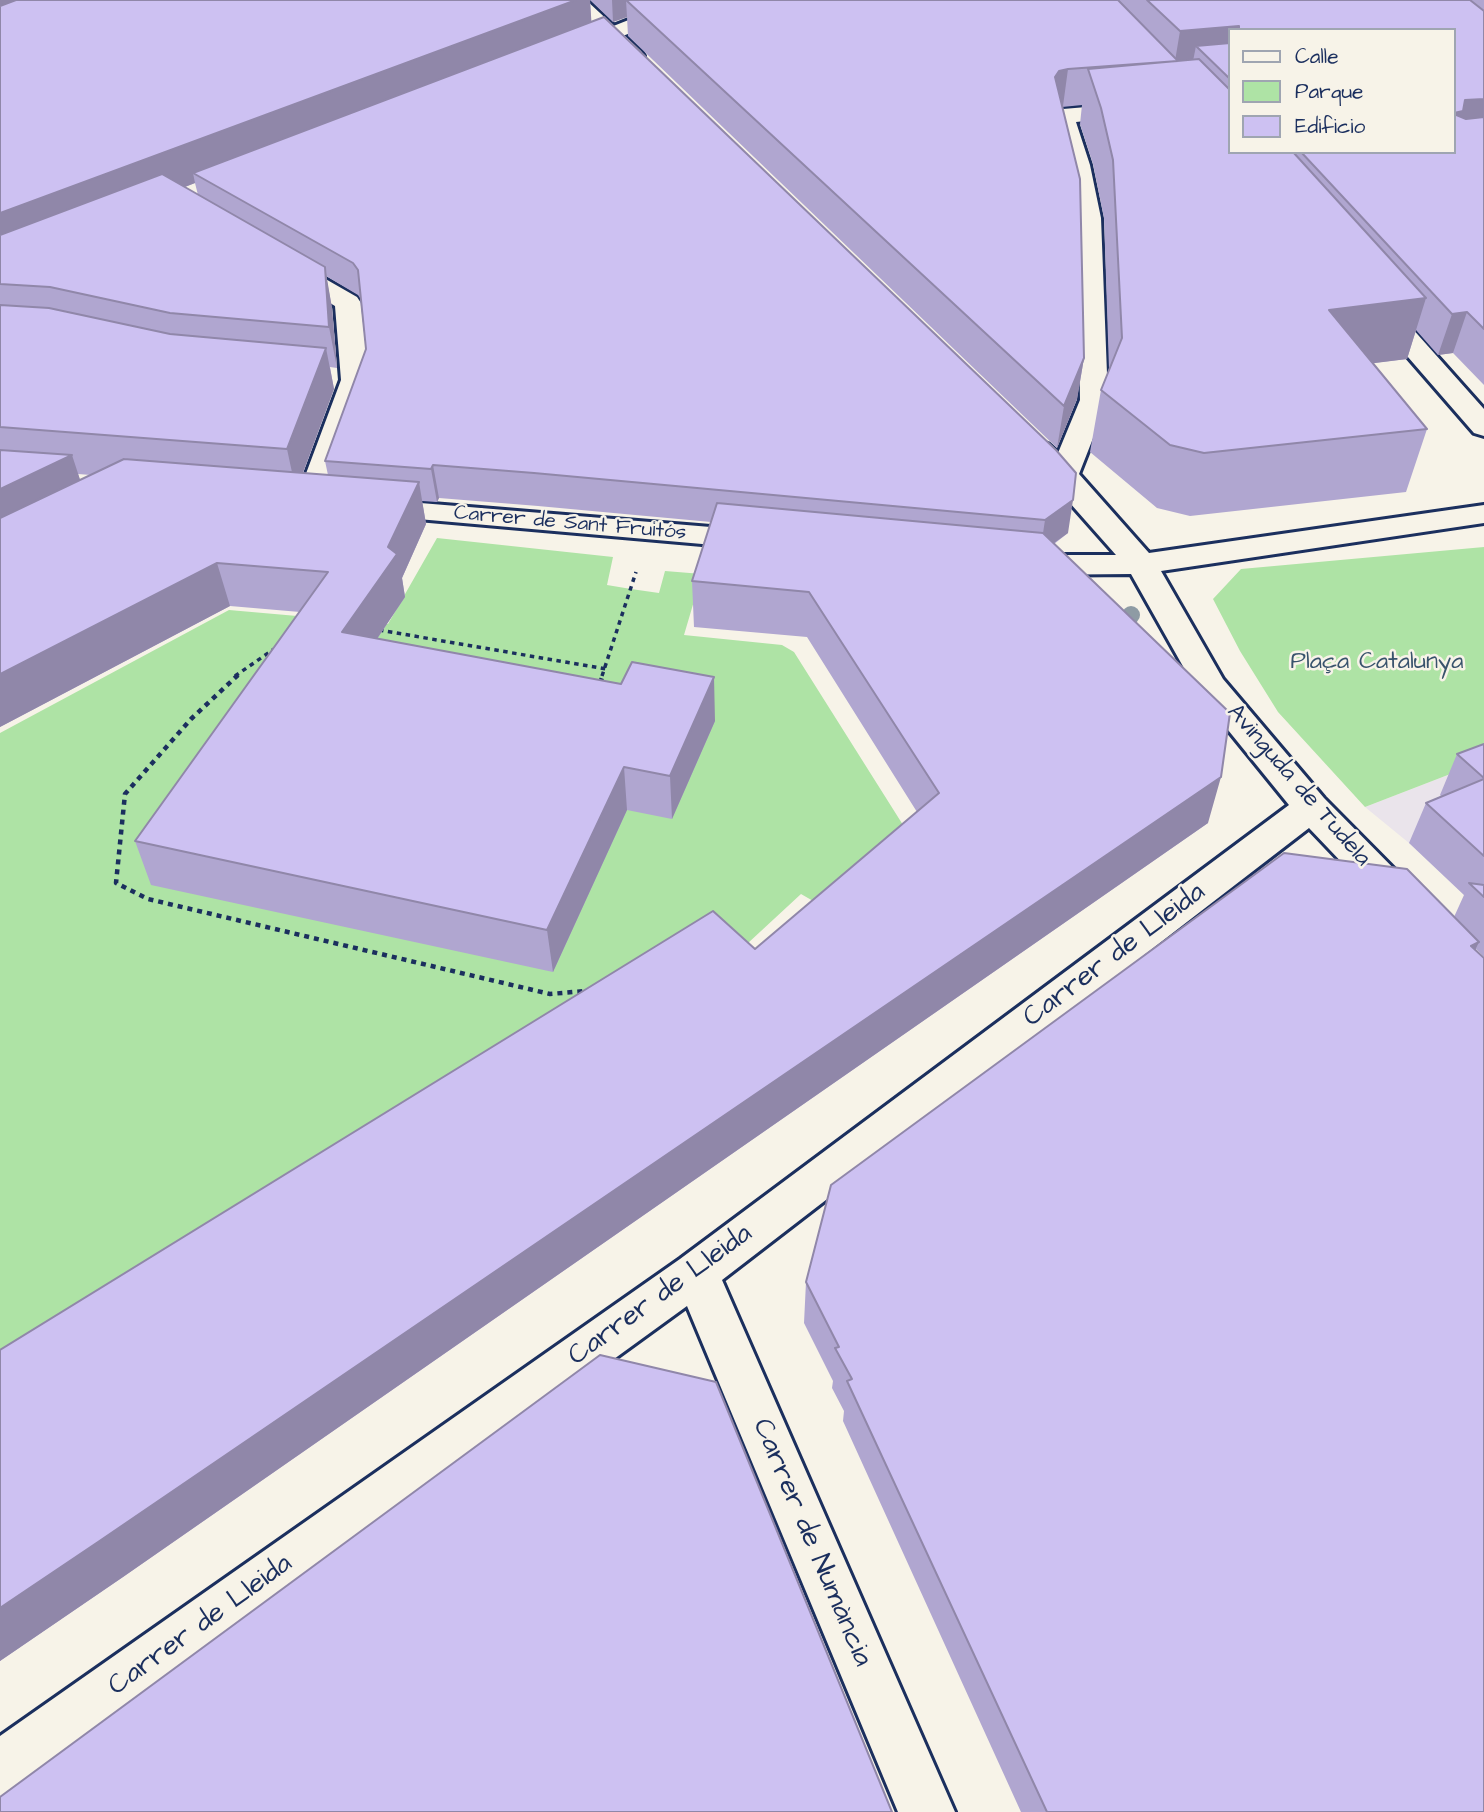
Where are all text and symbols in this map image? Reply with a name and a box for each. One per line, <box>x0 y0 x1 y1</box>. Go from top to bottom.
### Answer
legend <box>1228 28 1456 154</box>
text: Calle <box>1295 42 1339 71</box>
text: Parque <box>1295 77 1363 106</box>
text: Edificio <box>1295 112 1365 141</box>
street label: Carrer de Sant Fruitós <box>453 501 687 547</box>
park label: Plaça Catalunya <box>1291 649 1463 677</box>
street label: Avinguda de Tudela <box>1220 699 1376 873</box>
street label: Carrer de Lleida <box>1017 877 1213 1035</box>
street label: Carrer de Lleida <box>562 1218 760 1374</box>
street label: Carrer de Numància <box>744 1414 878 1672</box>
street label: Carrer de Lleida <box>102 1548 300 1704</box>

